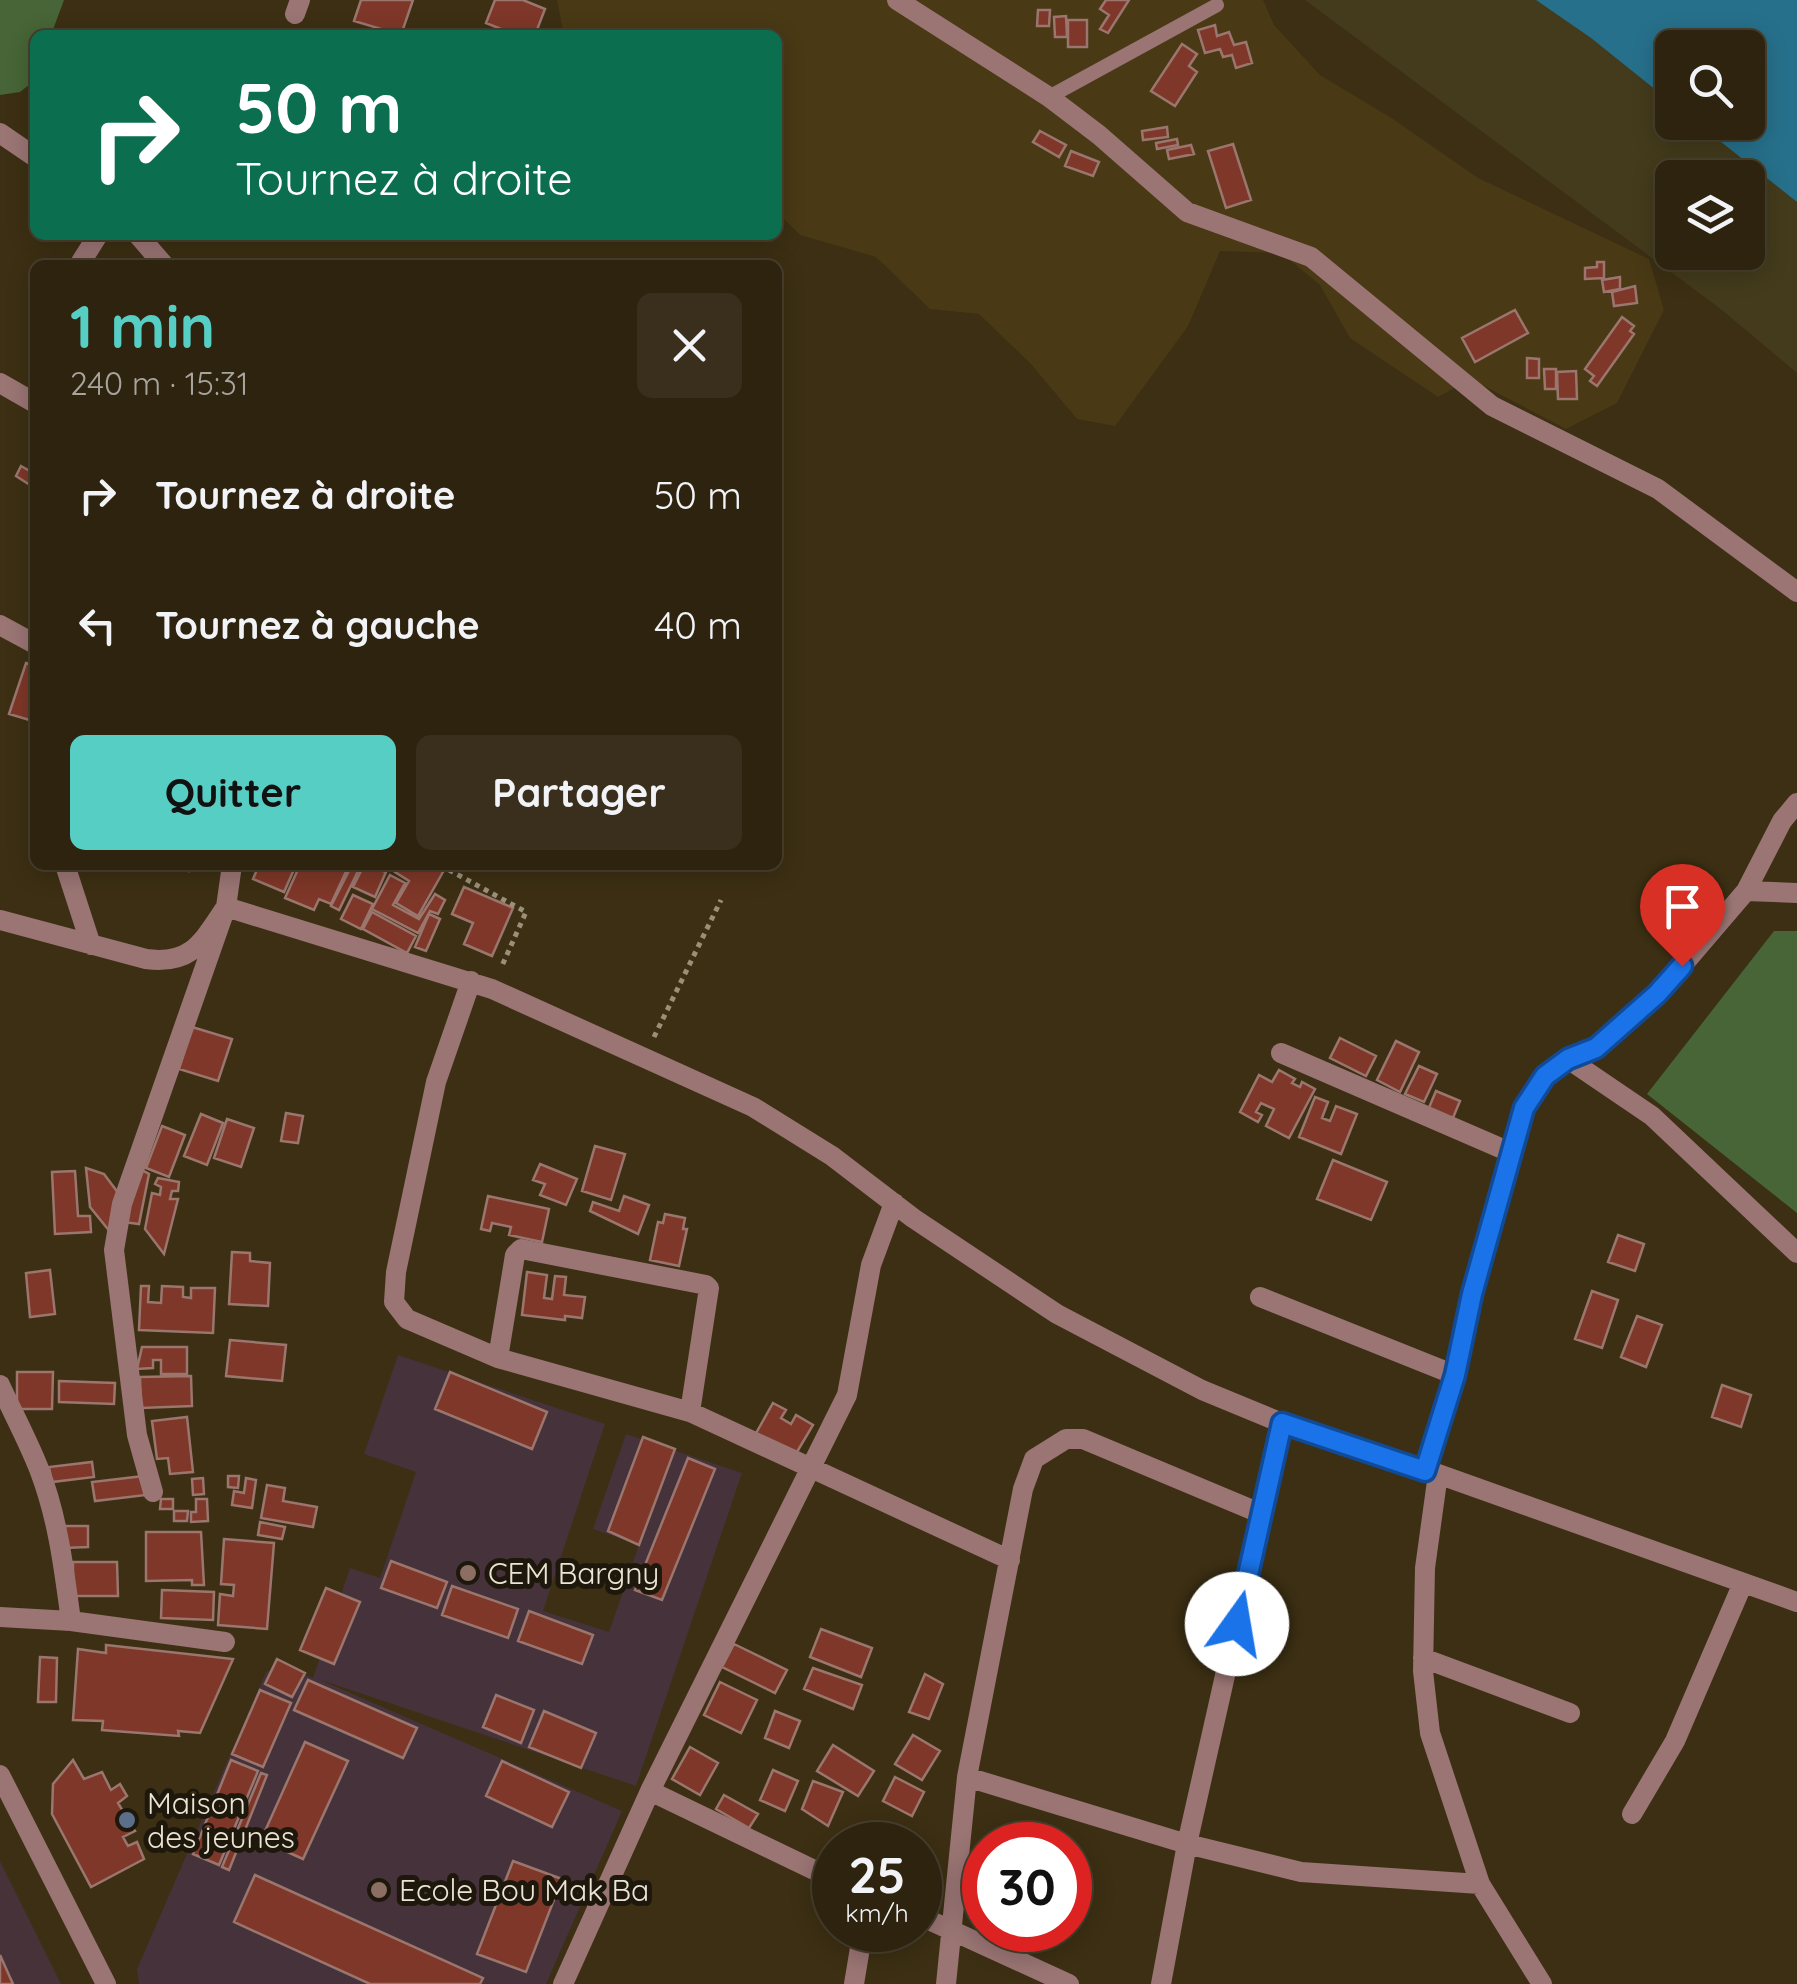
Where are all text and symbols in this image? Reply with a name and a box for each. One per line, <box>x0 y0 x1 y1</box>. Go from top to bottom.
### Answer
map controls <box>1655 30 1765 270</box>
button: search <box>1655 30 1765 140</box>
text: 50 m <box>235 63 402 151</box>
icon: right <box>70 70 200 200</box>
text: Tournez à droite <box>235 150 573 206</box>
button: layers <box>1655 160 1765 270</box>
text: 1 min <box>70 288 215 363</box>
button: close <box>637 293 742 398</box>
text: 240 m · 15:31 <box>70 363 249 403</box>
icon: right <box>70 468 125 523</box>
text: Tournez à droite <box>155 471 455 519</box>
text: 50 m <box>654 471 742 519</box>
icon: left <box>70 598 125 653</box>
text: Tournez à gauche <box>155 601 480 649</box>
text: 40 m <box>654 601 742 649</box>
button: Quitter <box>70 735 396 850</box>
button: Partager <box>416 735 742 850</box>
pin <box>1640 864 1725 967</box>
icon: arrive <box>1655 879 1710 934</box>
place label: CEM Bargny <box>488 1554 659 1592</box>
marker: CEM Bargny <box>457 1562 479 1584</box>
position arrow <box>1185 1572 1289 1676</box>
place label: Maison des jeunes <box>147 1784 295 1856</box>
marker: Maison des jeunes <box>116 1809 138 1831</box>
speed limit sign: 30 <box>962 1822 1092 1952</box>
text: 25 <box>848 1843 906 1906</box>
place label: Ecole Bou Mak Ba <box>399 1871 649 1909</box>
marker: Ecole Bou Mak Ba <box>368 1879 390 1901</box>
text: km/h <box>845 1897 909 1928</box>

